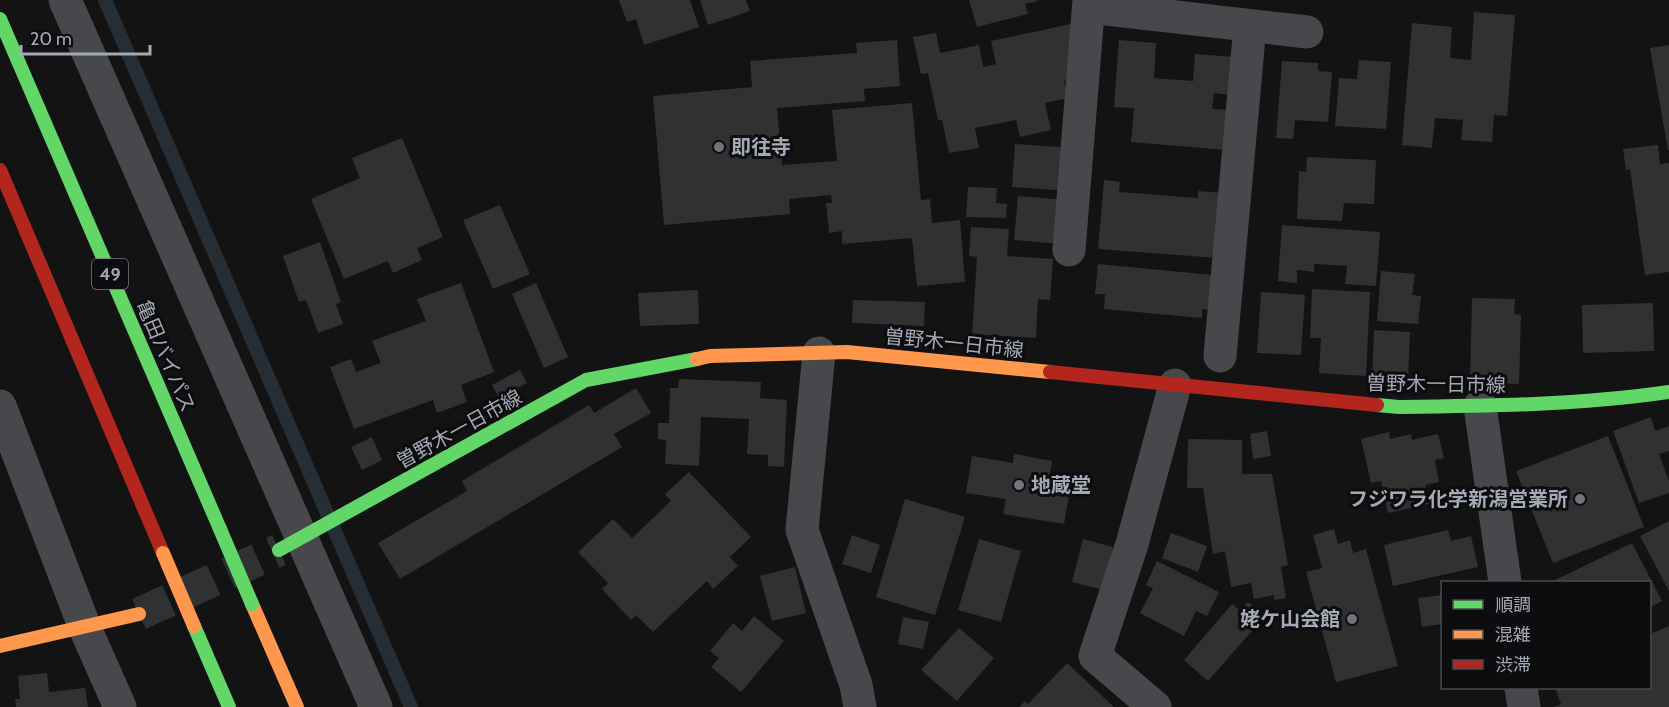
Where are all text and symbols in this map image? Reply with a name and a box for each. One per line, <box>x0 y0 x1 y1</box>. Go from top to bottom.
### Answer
scale bar <box>21 18 150 56</box>
text: 20 m <box>30 28 72 50</box>
place label: 即往寺 <box>731 135 791 159</box>
marker: 即往寺 <box>712 140 726 154</box>
road number: 49 <box>92 259 128 289</box>
street label: 亀田バイパス <box>132 296 200 416</box>
street label: 曽野木一日市線 <box>883 324 1025 362</box>
street label: 曽野木一日市線 <box>1366 371 1506 397</box>
street label: 曽野木一日市線 <box>392 385 526 473</box>
place label: 地蔵堂 <box>1031 473 1091 497</box>
marker: 地蔵堂 <box>1012 478 1026 492</box>
place label: フジワラ化学新潟営業所 <box>1348 487 1568 511</box>
marker: フジワラ化学新潟営業所 <box>1573 492 1587 506</box>
legend <box>1441 581 1651 689</box>
text: 順調 <box>1495 594 1531 616</box>
place label: 姥ケ山会館 <box>1240 607 1340 631</box>
marker: 姥ケ山会館 <box>1345 612 1359 626</box>
text: 混雑 <box>1495 624 1531 646</box>
text: 渋滞 <box>1495 654 1531 676</box>

